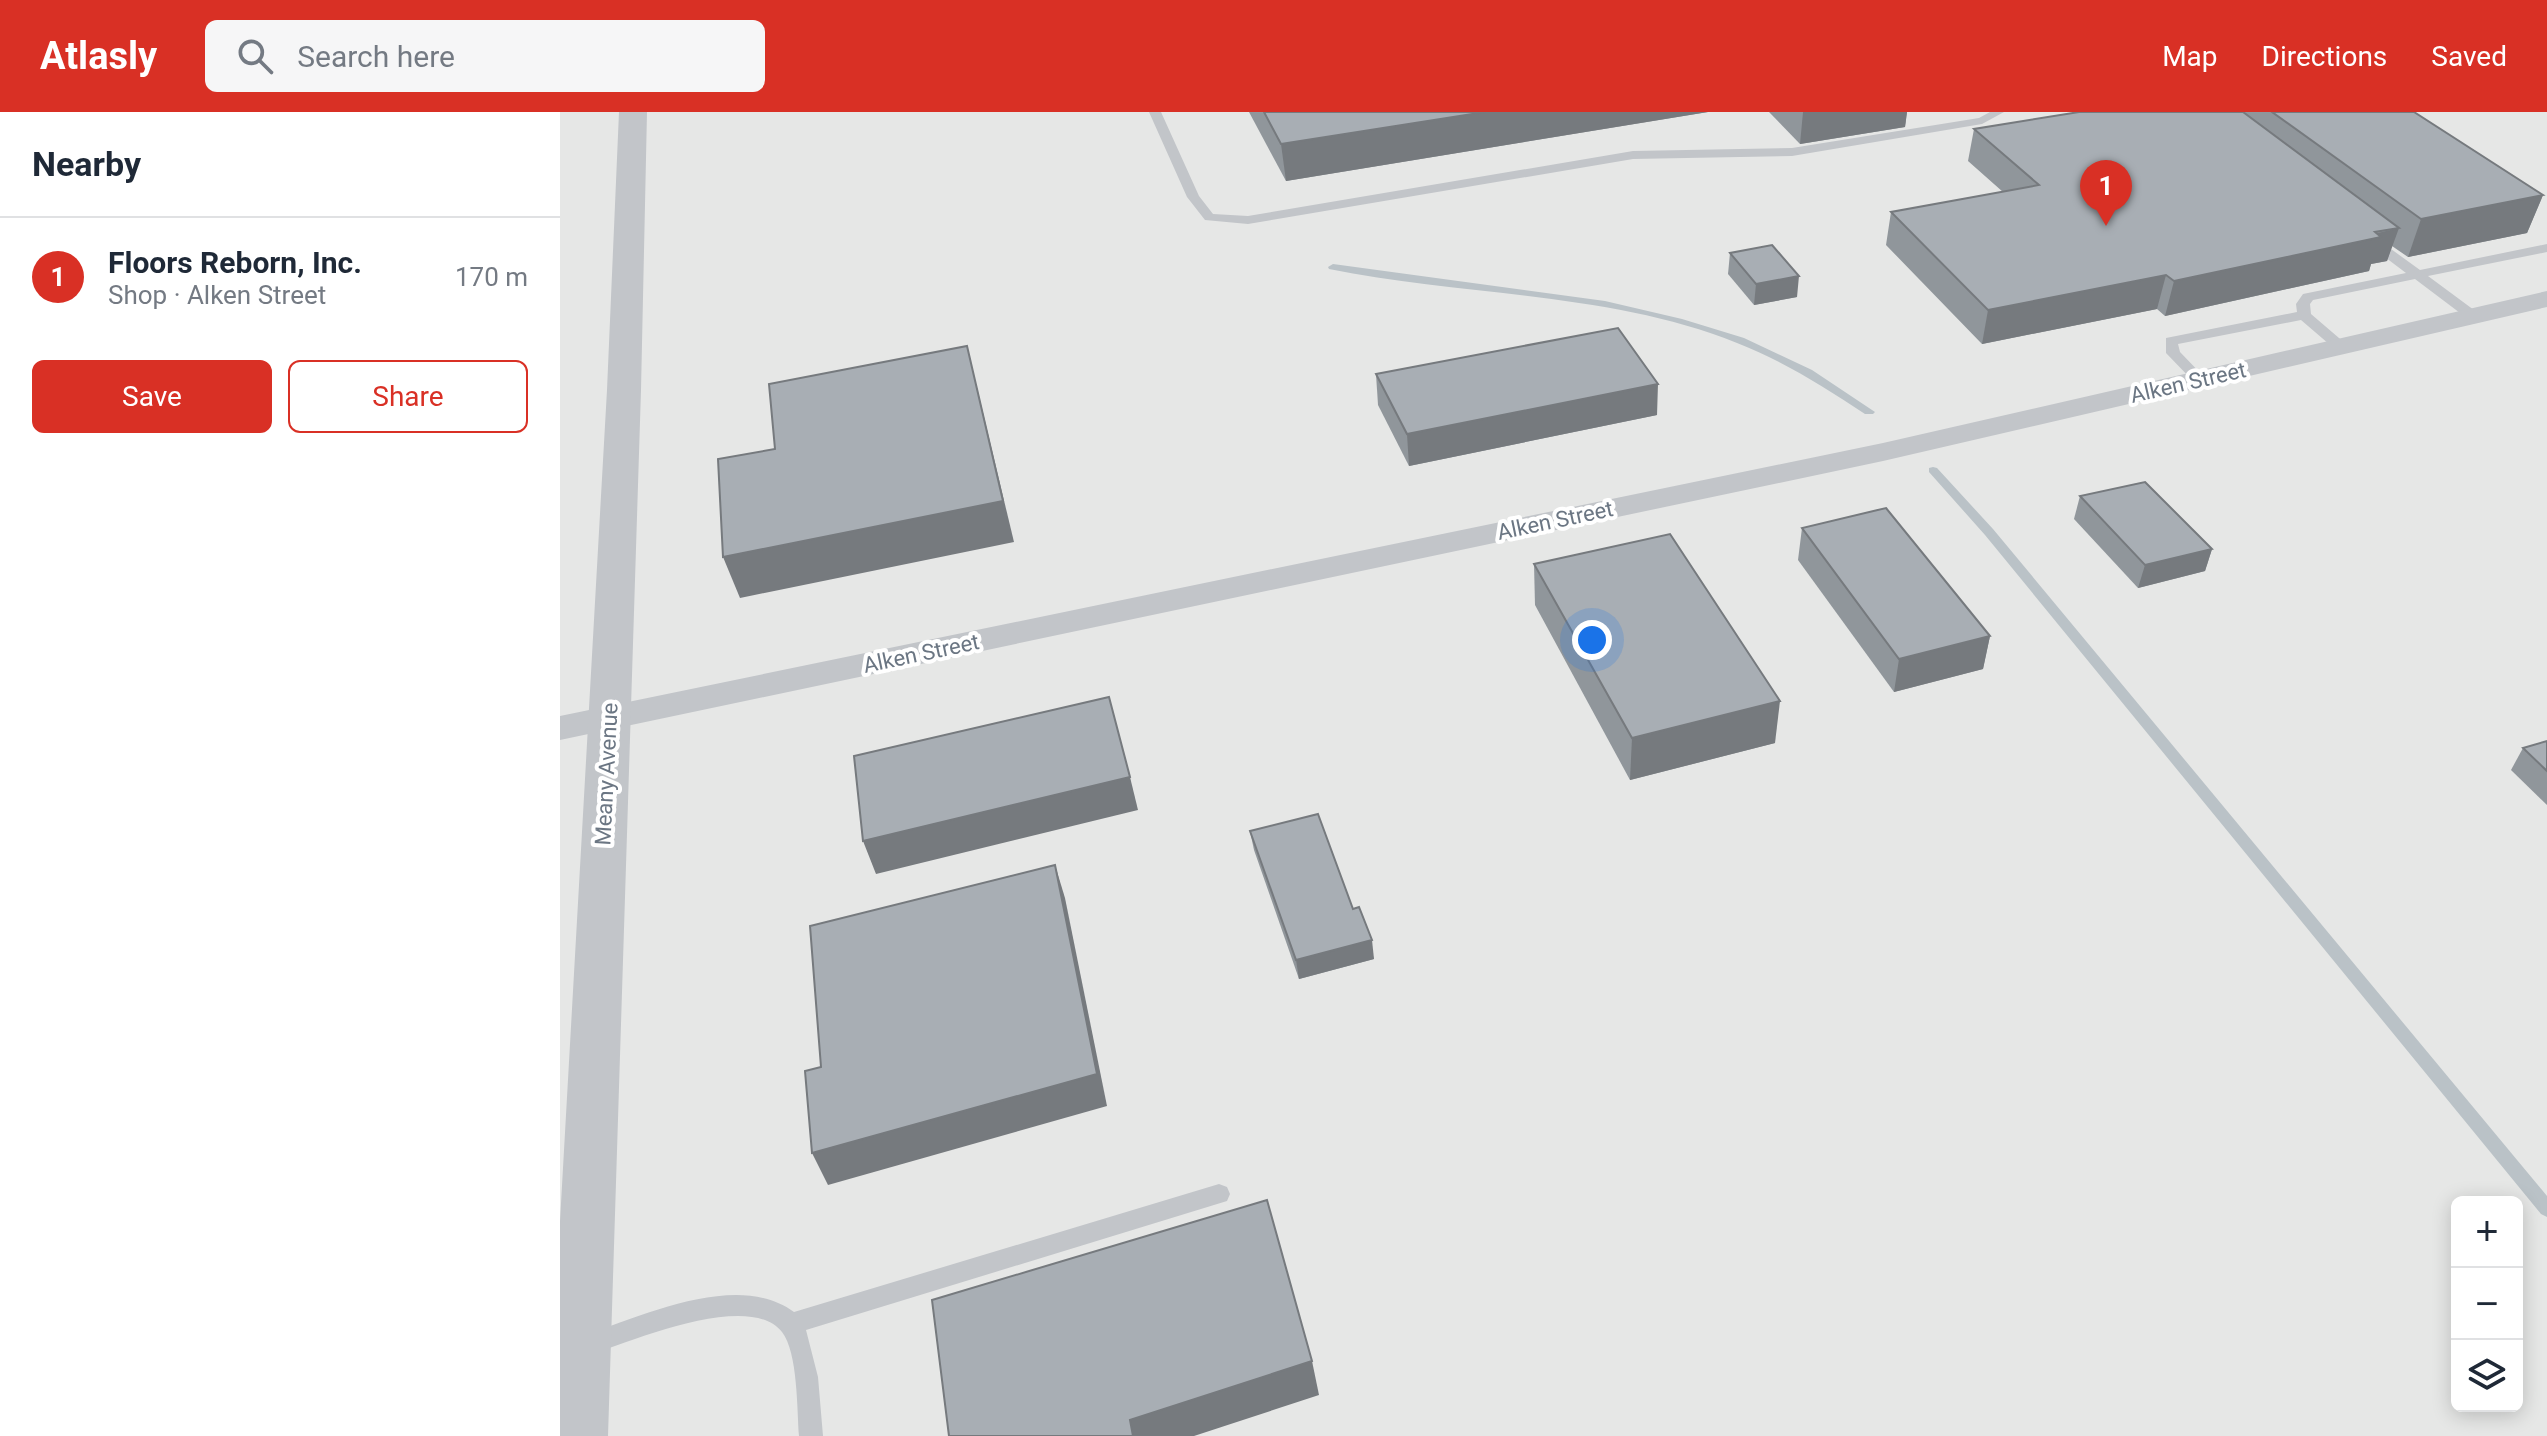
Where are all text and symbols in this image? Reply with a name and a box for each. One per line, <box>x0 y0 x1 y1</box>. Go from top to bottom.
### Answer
search box <box>205 20 765 92</box>
text: Atlasly <box>40 34 157 78</box>
icon: search <box>233 34 277 78</box>
text: Search here <box>297 39 455 74</box>
text: Map <box>2162 40 2218 73</box>
text: Directions <box>2262 40 2387 73</box>
text: Saved <box>2431 40 2507 73</box>
text: Nearby <box>32 144 141 184</box>
pin: 1 <box>2080 160 2132 226</box>
text: Floors Reborn, Inc. <box>108 245 362 280</box>
text: 1 <box>51 262 65 292</box>
text: 170 m <box>455 262 528 292</box>
text: Shop · Alken Street <box>108 280 326 310</box>
street label: Alken Street <box>2128 357 2248 408</box>
button: Save <box>32 360 272 433</box>
button: Share <box>288 360 528 433</box>
street label: Alken Street <box>1495 496 1615 545</box>
your location <box>1572 620 1612 660</box>
street label: Alken Street <box>861 629 981 678</box>
street label: Meany Avenue <box>590 702 623 846</box>
map controls <box>2451 1196 2523 1412</box>
button: + <box>2451 1196 2523 1268</box>
button: − <box>2451 1268 2523 1340</box>
button: layers <box>2451 1340 2523 1412</box>

